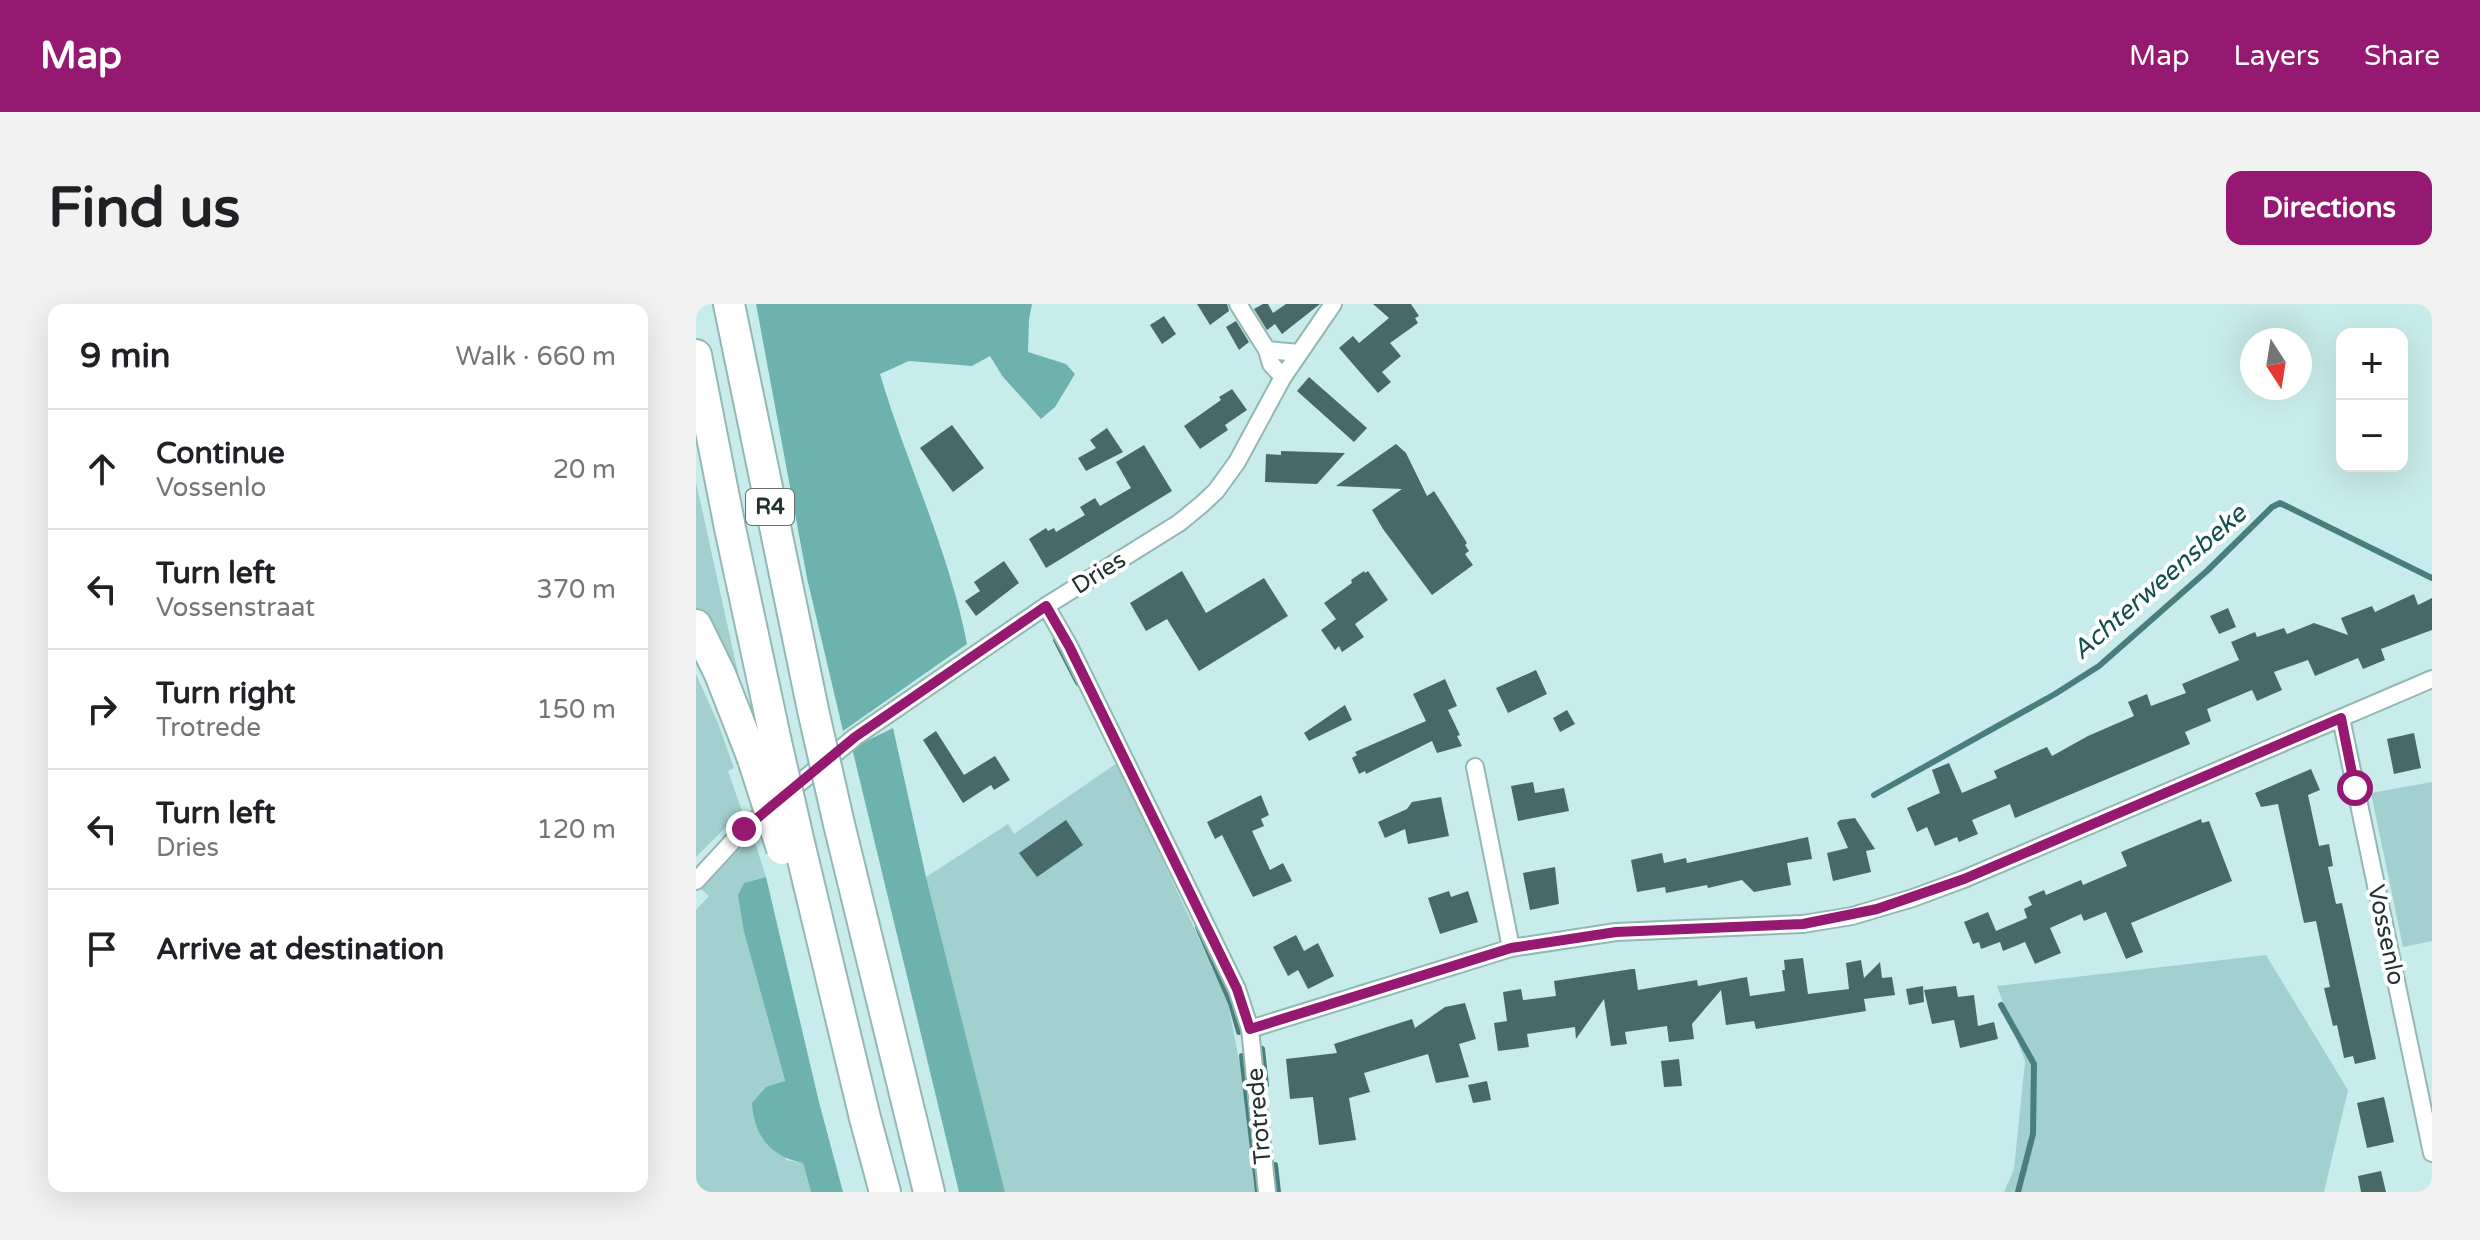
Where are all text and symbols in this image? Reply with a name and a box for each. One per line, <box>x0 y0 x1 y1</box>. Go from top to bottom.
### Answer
text: Map <box>40 33 122 79</box>
text: Map <box>2129 39 2190 73</box>
text: Layers <box>2234 39 2320 73</box>
text: Share <box>2364 39 2440 73</box>
button: Directions <box>2226 171 2432 245</box>
text: Find us <box>48 175 240 242</box>
north arrow <box>2240 328 2312 400</box>
map controls <box>2336 328 2408 472</box>
button: + <box>2336 328 2408 400</box>
text: 9 min <box>80 336 171 377</box>
text: Walk · 660 m <box>456 341 616 372</box>
button: − <box>2336 400 2408 472</box>
text: Continue <box>156 435 285 472</box>
icon: ahead <box>80 447 124 491</box>
text: 20 m <box>553 454 616 485</box>
text: Vossenlo <box>156 472 266 503</box>
road number: R4 <box>746 489 794 525</box>
water label: Achterweensbeke <box>2066 497 2253 666</box>
street label: Dries <box>1067 545 1131 601</box>
text: Turn left <box>156 555 275 592</box>
icon: left <box>80 567 124 611</box>
text: 370 m <box>536 574 616 605</box>
text: Vossenstraat <box>156 592 315 623</box>
text: Turn right <box>156 675 296 712</box>
icon: right <box>80 687 124 731</box>
text: 150 m <box>536 694 616 725</box>
text: Trotrede <box>156 712 261 743</box>
route start <box>2337 770 2373 806</box>
text: Turn left <box>156 795 275 832</box>
icon: left <box>80 807 124 851</box>
route end <box>726 811 762 847</box>
text: 120 m <box>536 814 616 845</box>
text: Dries <box>156 832 219 863</box>
street label: Vossenlo <box>2361 882 2411 988</box>
icon: arrive <box>80 927 124 971</box>
text: Arrive at destination <box>156 931 444 968</box>
street label: Trotrede <box>1240 1067 1278 1165</box>

